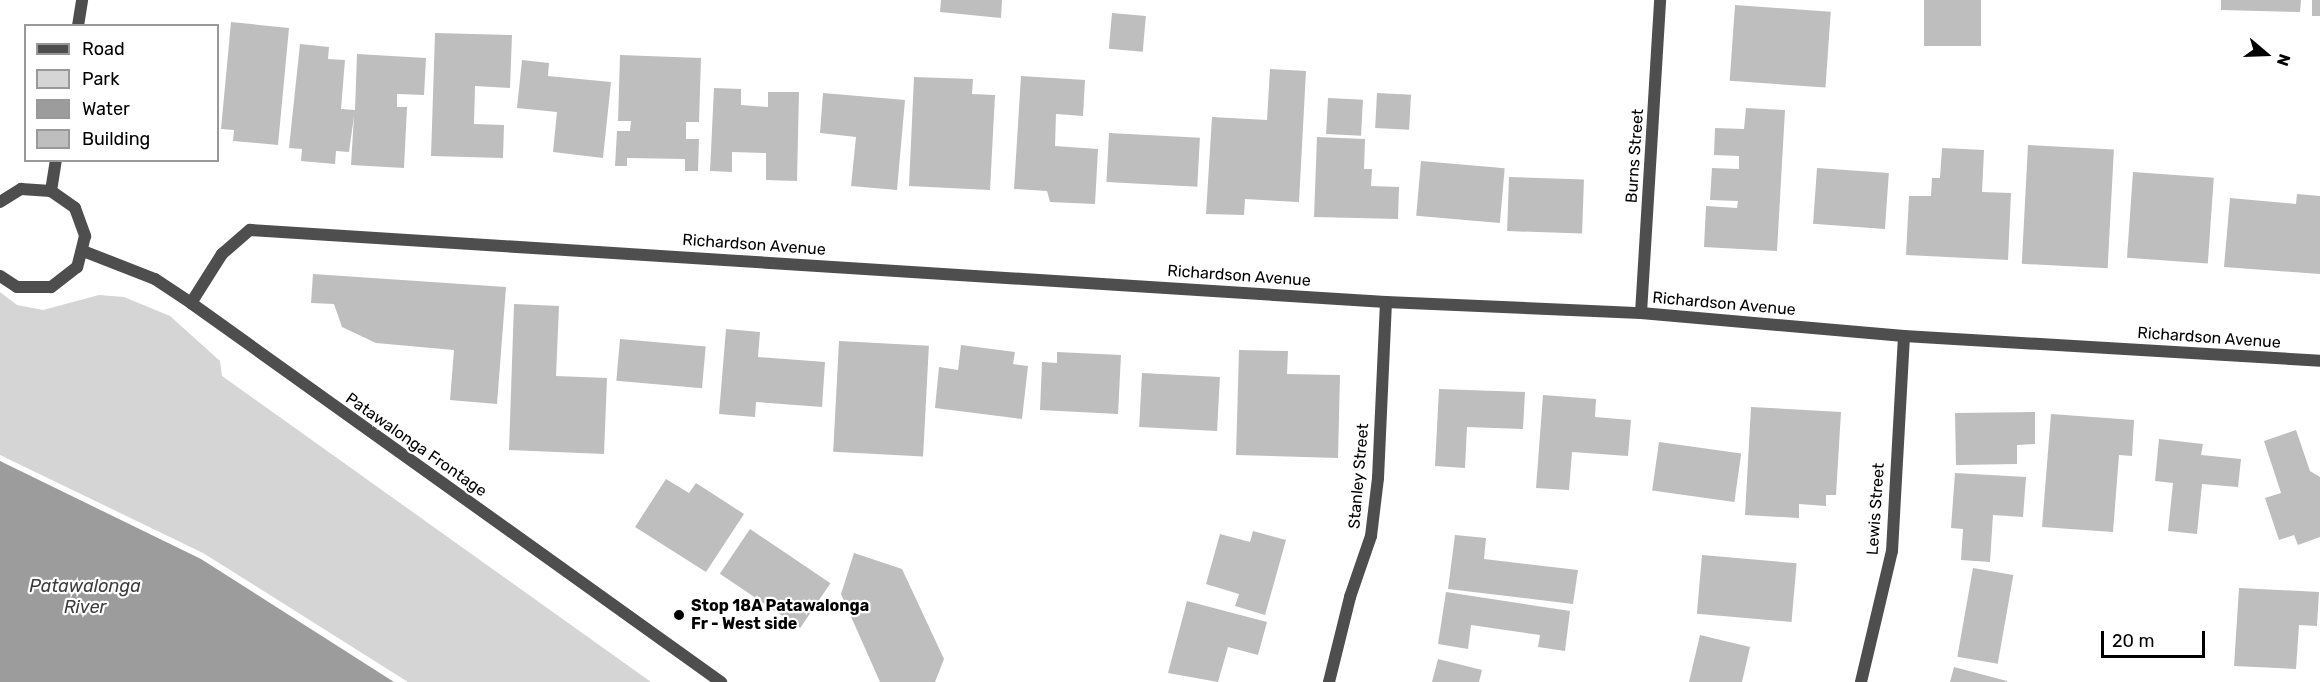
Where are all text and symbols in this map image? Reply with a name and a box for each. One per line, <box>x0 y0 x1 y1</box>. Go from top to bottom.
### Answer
legend <box>24 24 219 162</box>
north arrow <box>2236 24 2296 84</box>
text: Road <box>82 38 125 60</box>
text: N <box>2273 51 2294 69</box>
text: Park <box>82 68 119 90</box>
text: Water <box>82 98 130 120</box>
street label: Burns Street <box>1622 108 1648 204</box>
text: Building <box>82 128 150 150</box>
street label: Richardson Avenue <box>681 230 827 260</box>
street label: Richardson Avenue <box>1166 261 1312 291</box>
street label: Richardson Avenue <box>1651 288 1797 320</box>
street label: Richardson Avenue <box>2136 323 2282 353</box>
street label: Patawalonga Frontage <box>342 389 490 501</box>
street label: Stanley Street <box>1345 422 1373 530</box>
street label: Lewis Street <box>1863 462 1889 556</box>
water label: Patawalonga River <box>29 576 141 618</box>
place label: Stop 18A Patawalonga Fr - West side <box>691 596 870 634</box>
marker: Stop 18A Patawalonga Fr - West side <box>672 608 686 622</box>
scale bar <box>2104 619 2208 657</box>
text: 20 m <box>2112 630 2154 652</box>

